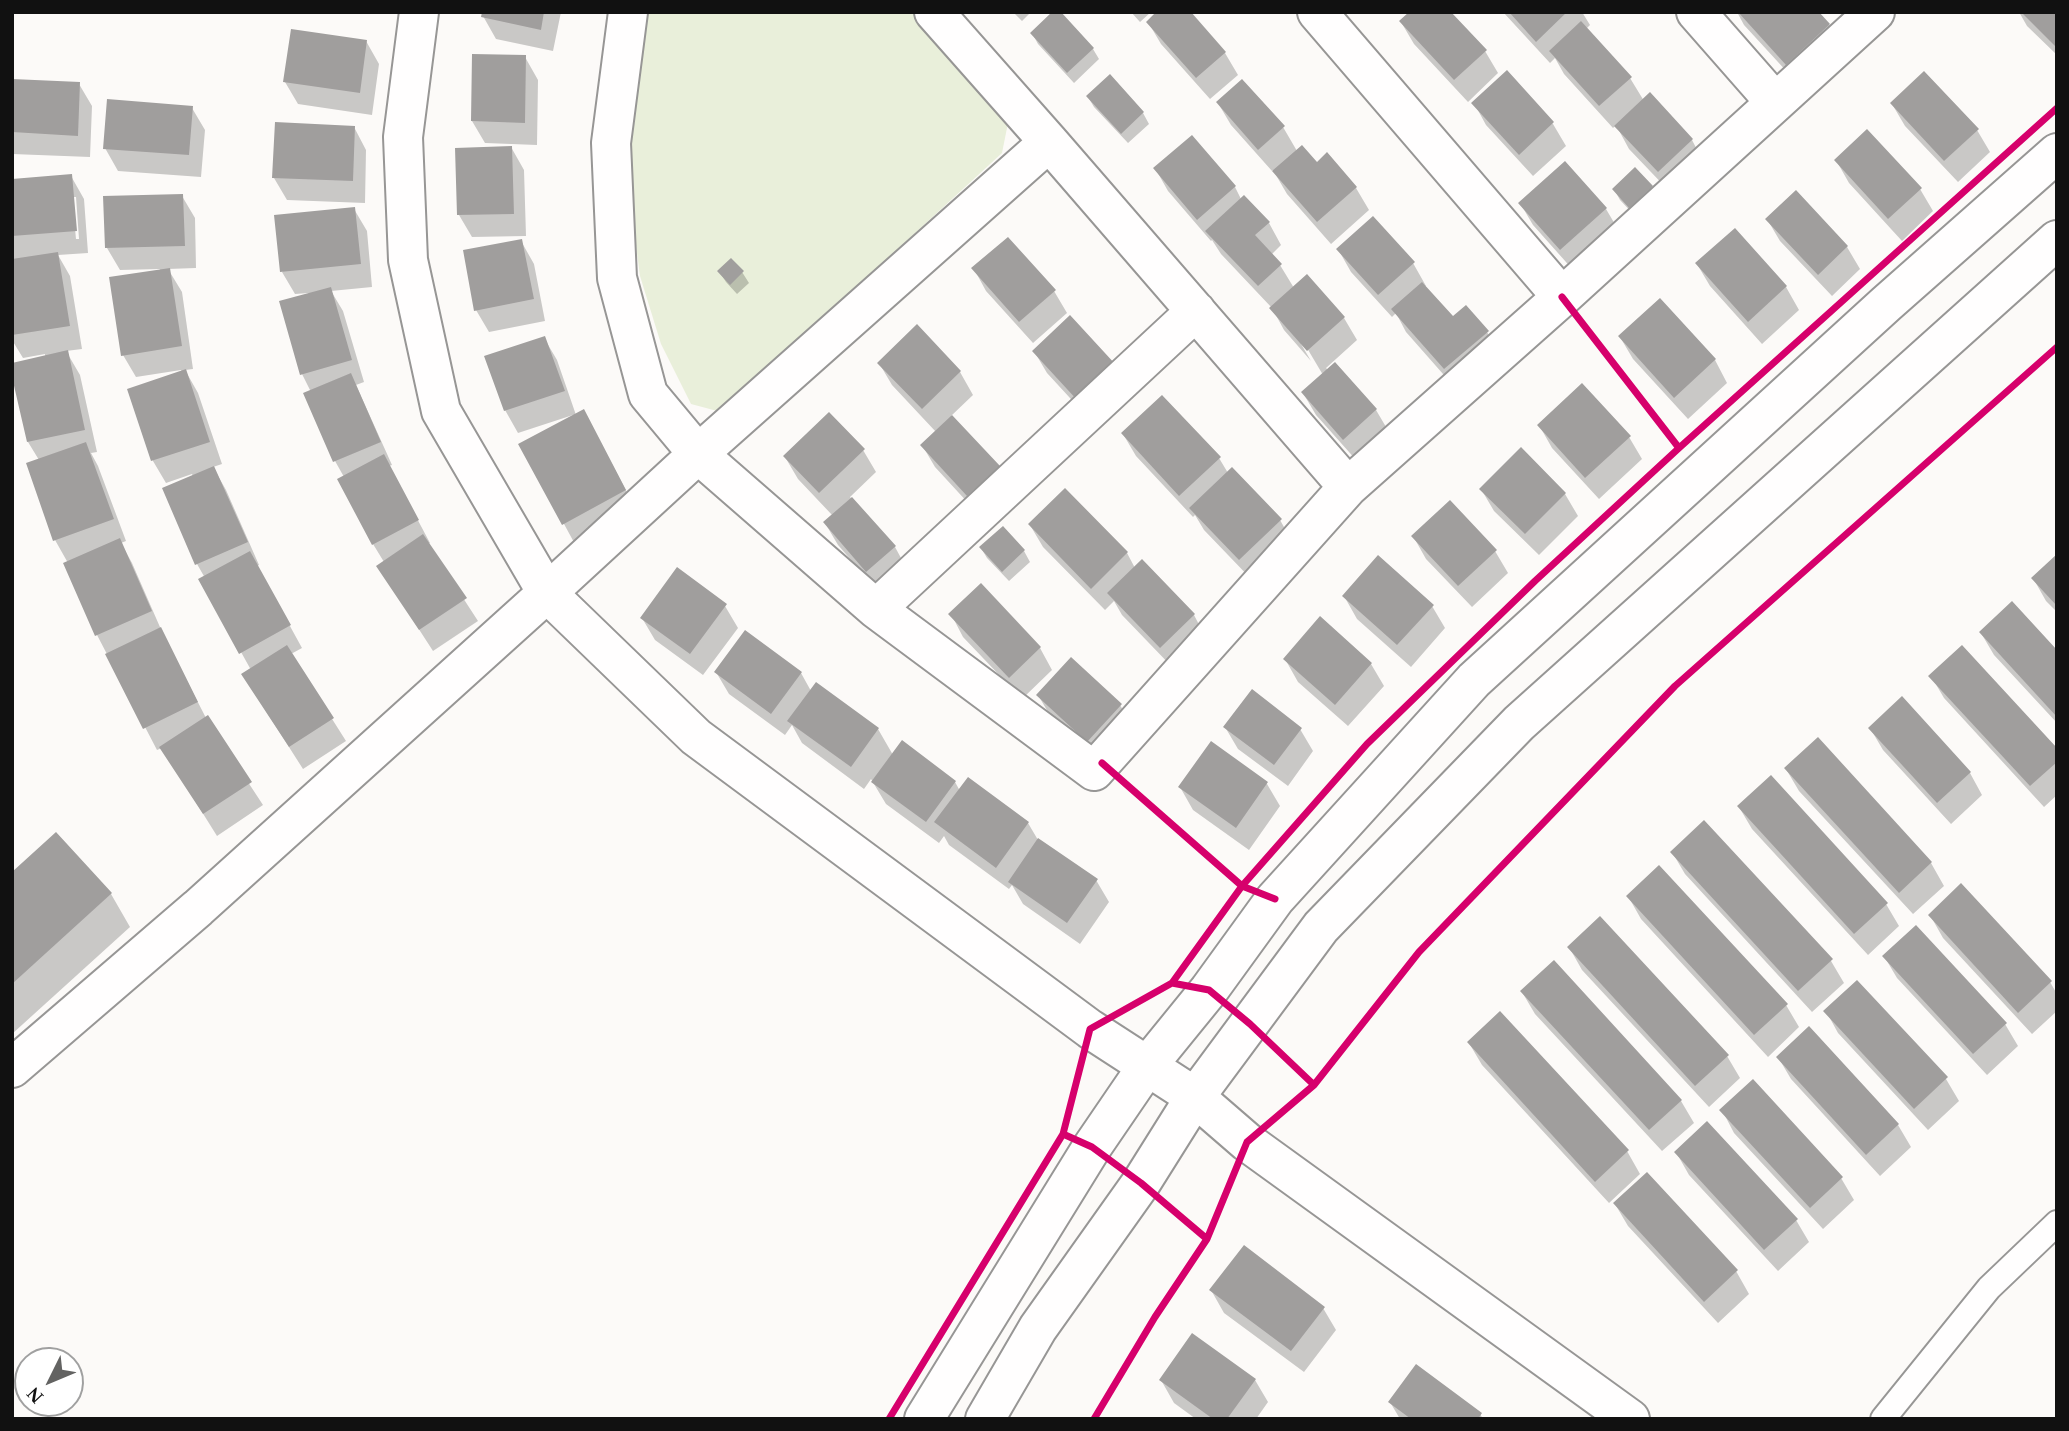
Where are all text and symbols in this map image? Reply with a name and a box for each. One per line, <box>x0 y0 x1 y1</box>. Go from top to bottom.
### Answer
north arrow <box>14 1347 84 1417</box>
text: N <box>22 1383 47 1407</box>

